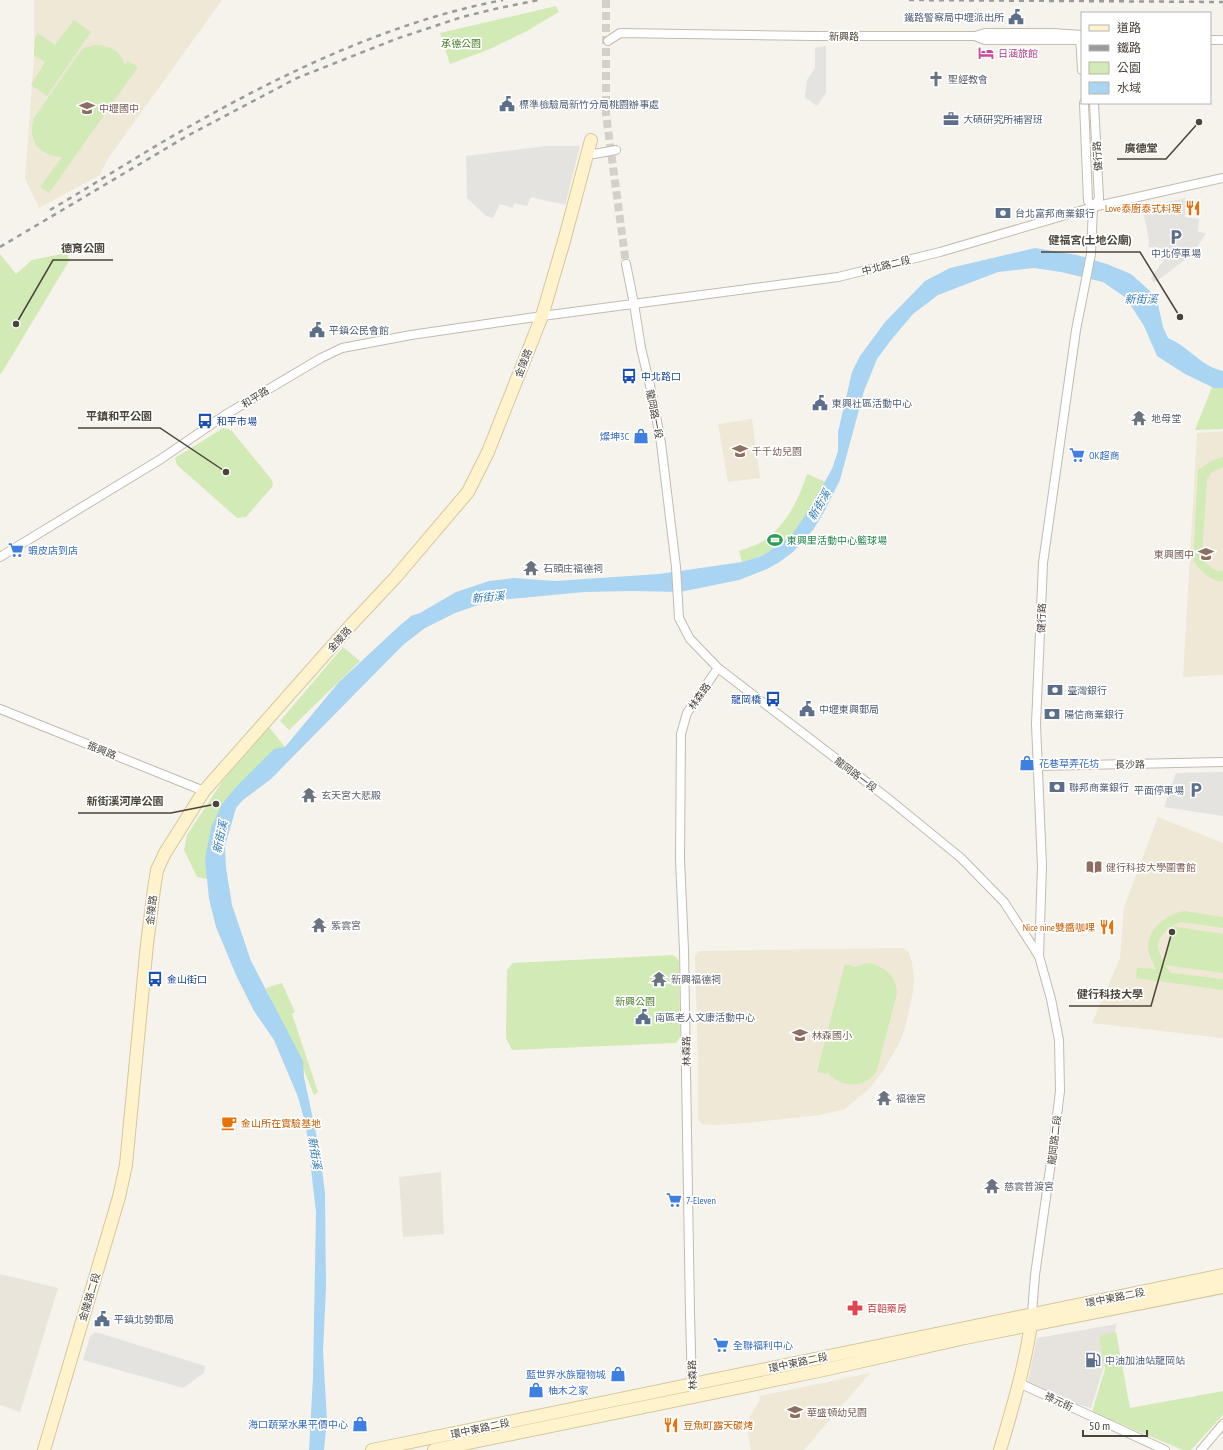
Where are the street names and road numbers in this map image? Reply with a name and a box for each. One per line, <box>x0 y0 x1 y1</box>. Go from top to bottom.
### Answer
street label: 新興路 <box>829 30 859 43</box>
street label: 健行路 <box>1090 141 1105 171</box>
street label: 中北路二段 <box>860 253 912 278</box>
street label: 金陵路 <box>512 347 535 380</box>
street label: 和平路 <box>239 384 271 411</box>
street label: 龍岡路一段 <box>643 388 666 440</box>
street label: 健行路 <box>1034 603 1049 633</box>
street label: 金陵路 <box>325 624 354 655</box>
street label: 林森路 <box>685 680 713 712</box>
street label: 振興路 <box>85 739 118 762</box>
street label: 龍岡路一段 <box>832 754 880 795</box>
street label: 長沙路 <box>1115 758 1145 771</box>
street label: 金陵路 <box>143 894 160 926</box>
street label: 林森路 <box>680 1036 693 1066</box>
street label: 龍岡路二段 <box>1045 1114 1064 1166</box>
street label: 金陵路二段 <box>76 1271 103 1323</box>
street label: 環中東路二段 <box>1084 1285 1146 1310</box>
street label: 環中東路二段 <box>767 1350 829 1375</box>
street label: 林森路 <box>685 1360 700 1390</box>
street label: 祿元街 <box>1042 1389 1075 1414</box>
street label: 環中東路二段 <box>449 1416 511 1441</box>

